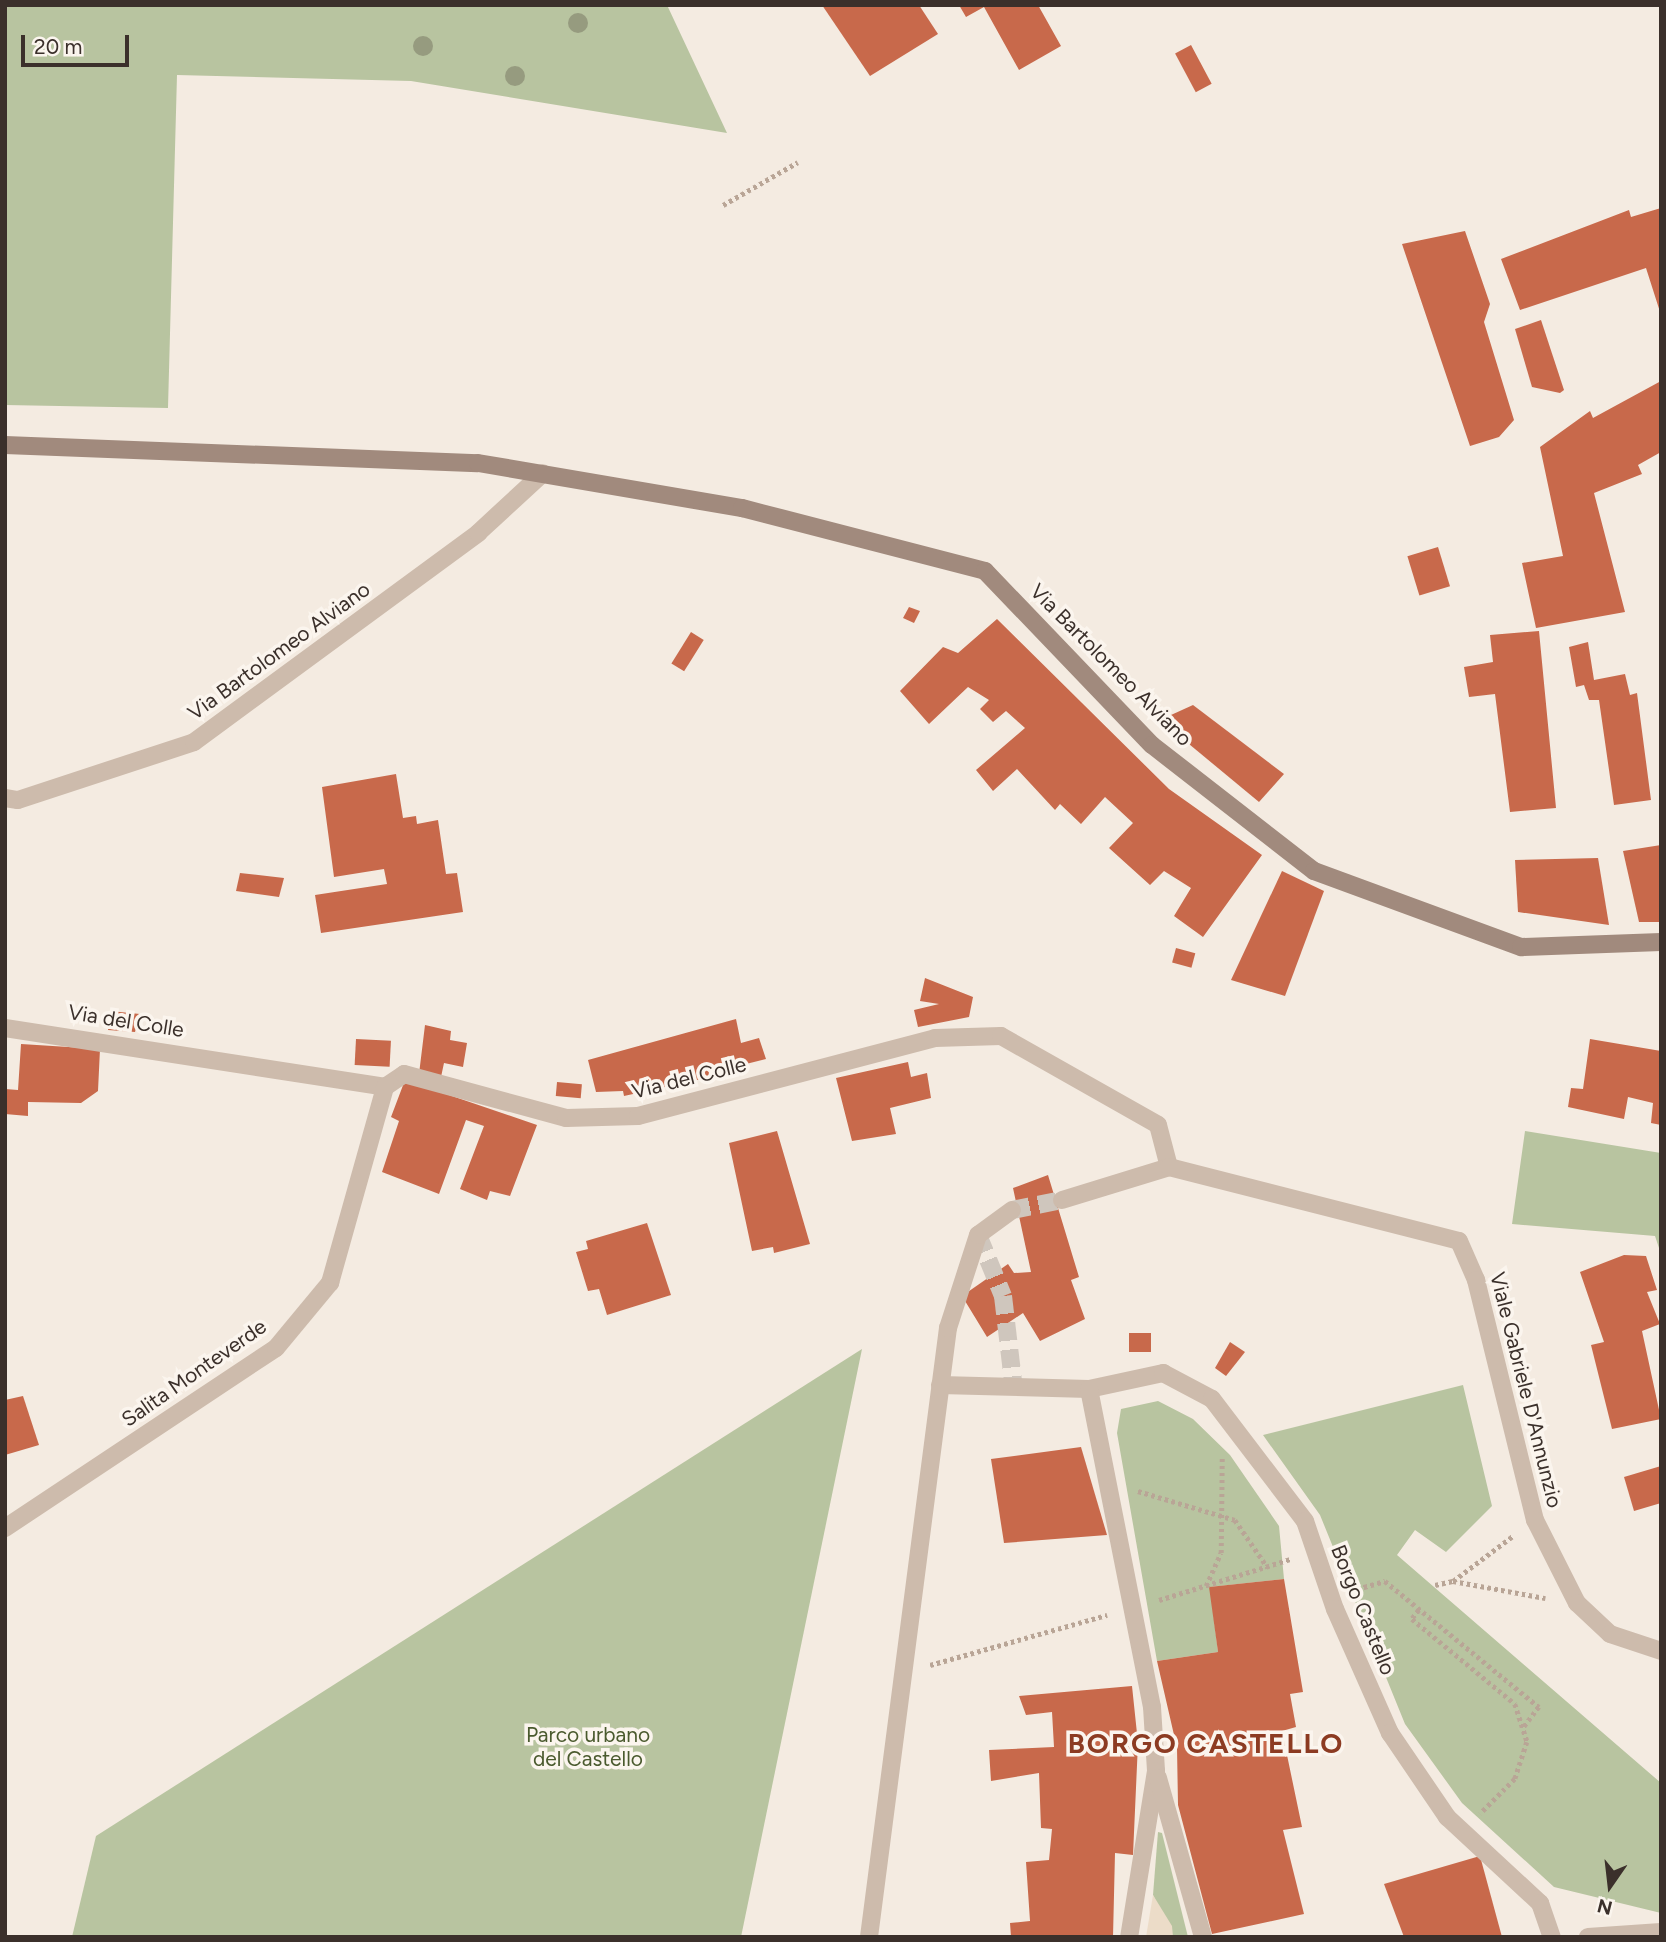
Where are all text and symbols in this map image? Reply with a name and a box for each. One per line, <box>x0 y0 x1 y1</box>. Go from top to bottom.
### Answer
scale bar <box>24 21 133 65</box>
text: 20 m <box>34 34 82 59</box>
street label: Via Bartolomeo Alviano <box>183 577 375 725</box>
street label: Via Bartolomeo Alviano <box>1025 579 1197 751</box>
street label: Via del Colle <box>66 999 186 1043</box>
street label: Via del Colle <box>629 1052 749 1104</box>
street label: Viale Gabriele D'Annunzio <box>1484 1269 1568 1511</box>
street label: Salita Monteverde <box>117 1314 271 1432</box>
street label: Borgo Castello <box>1325 1541 1401 1679</box>
park label: Parco urbano del Castello <box>526 1722 650 1772</box>
district label: BORGO CASTELLO <box>1069 1726 1343 1760</box>
north arrow <box>1575 1851 1645 1921</box>
text: N <box>1595 1894 1615 1920</box>

